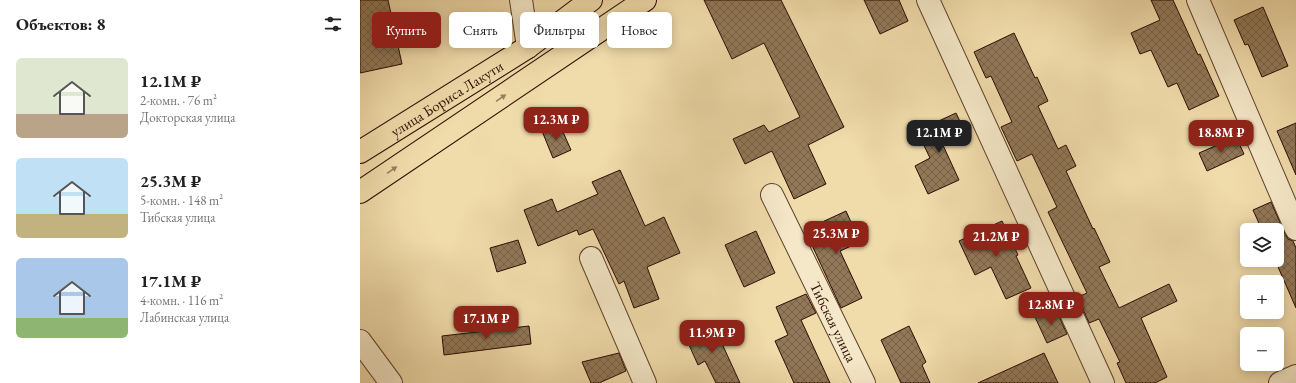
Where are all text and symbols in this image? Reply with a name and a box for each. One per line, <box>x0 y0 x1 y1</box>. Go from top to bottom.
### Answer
chip: Купить <box>372 12 441 48</box>
chip: Снять <box>449 12 512 48</box>
chip: Фильтры <box>520 12 599 48</box>
chip: Новое <box>607 12 672 48</box>
text: Объектов: 8 <box>16 13 106 35</box>
icon: filters <box>322 13 344 35</box>
street label: улица Бориса Лакути <box>387 56 506 140</box>
text: 12.1M ₽ <box>140 70 201 92</box>
icon: home <box>48 74 96 122</box>
text: 2-комн. · 76 m² <box>140 92 217 109</box>
one-way arrow <box>495 94 506 102</box>
pin: 12.3M ₽ <box>519 107 593 141</box>
text: Докторская улица <box>140 109 235 126</box>
text: 12.3M ₽ <box>533 111 579 128</box>
pin: 12.1M ₽ <box>902 120 976 154</box>
pin: 18.8M ₽ <box>1184 120 1258 154</box>
text: 12.1M ₽ <box>916 124 962 141</box>
text: 18.8M ₽ <box>1198 124 1244 141</box>
one-way arrow <box>387 166 398 174</box>
text: 25.3M ₽ <box>140 170 201 192</box>
icon: home <box>48 174 96 222</box>
text: 5-комн. · 148 m² <box>140 192 223 209</box>
text: Тибская улица <box>140 209 216 226</box>
pin: 25.3M ₽ <box>799 221 873 255</box>
map controls <box>1240 223 1284 371</box>
button: layers <box>1240 223 1284 267</box>
pin: 21.2M ₽ <box>959 224 1033 258</box>
text: 25.3M ₽ <box>813 225 859 242</box>
text: 21.2M ₽ <box>973 228 1019 245</box>
text: 17.1M ₽ <box>140 270 201 292</box>
icon: home <box>48 274 96 322</box>
button: + <box>1240 275 1284 319</box>
street label: Тибская улица <box>806 278 862 365</box>
text: 4-комн. · 116 m² <box>140 292 223 309</box>
pin: 12.8M ₽ <box>1014 292 1088 326</box>
text: 12.8M ₽ <box>1028 296 1074 313</box>
pin: 17.1M ₽ <box>449 306 523 340</box>
text: Лабинская улица <box>140 309 229 326</box>
text: 17.1M ₽ <box>463 310 509 327</box>
pin: 11.9M ₽ <box>675 320 749 354</box>
text: 11.9M ₽ <box>689 324 735 341</box>
button: − <box>1240 327 1284 371</box>

